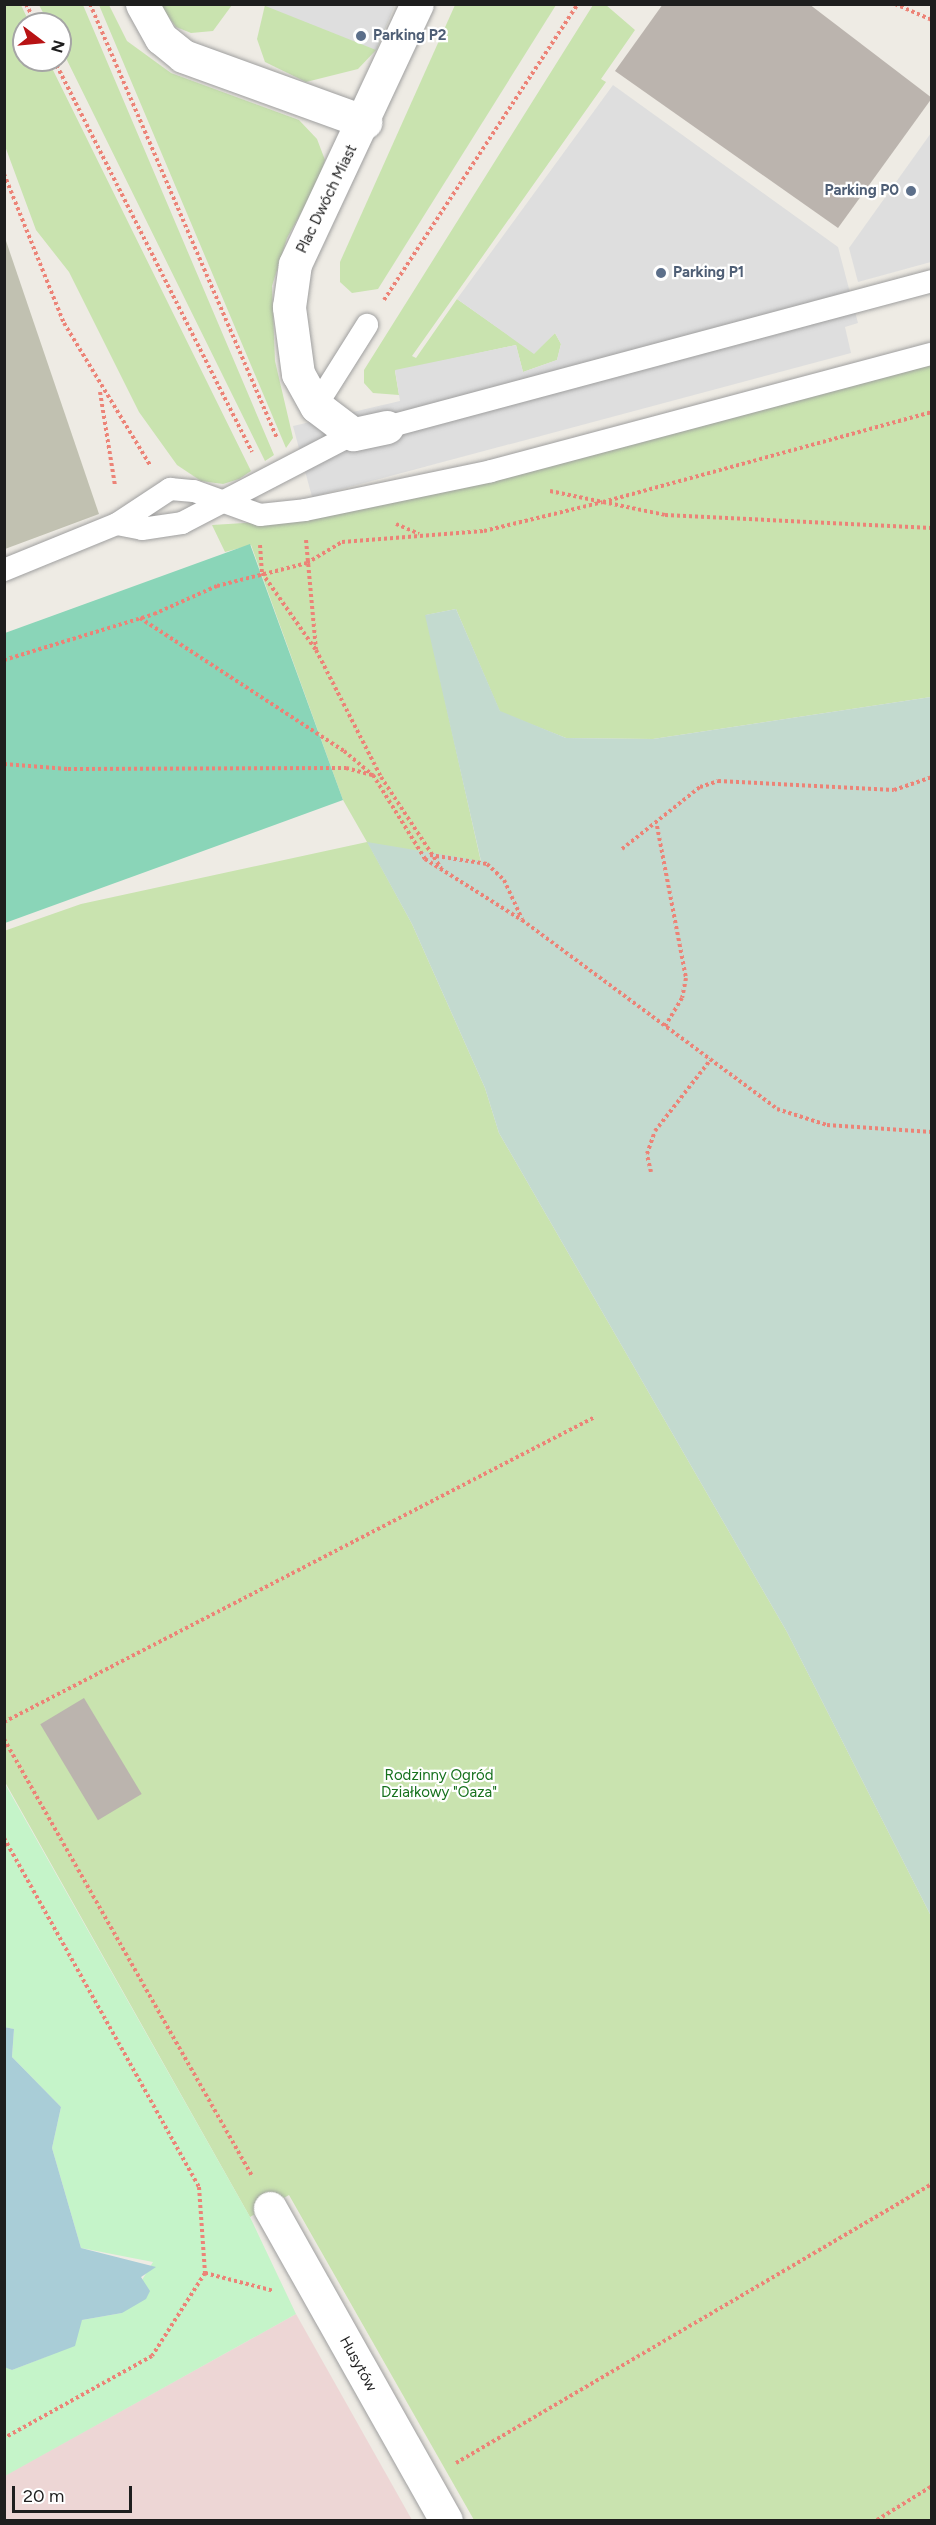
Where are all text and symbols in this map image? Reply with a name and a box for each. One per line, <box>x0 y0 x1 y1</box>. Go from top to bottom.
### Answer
north arrow <box>12 12 72 72</box>
place label: Parking P2 <box>373 27 446 45</box>
marker: Parking P2 <box>354 29 368 43</box>
text: N <box>47 38 69 55</box>
street label: Plac Dwóch Miast <box>293 142 361 256</box>
place label: Parking P0 <box>825 182 899 200</box>
marker: Parking P0 <box>904 184 918 198</box>
place label: Parking P1 <box>673 264 744 282</box>
marker: Parking P1 <box>654 266 668 280</box>
park label: Rodzinny Ogród Działkowy "Oaza" <box>381 1766 497 1801</box>
street label: Husytów <box>335 2333 381 2395</box>
scale bar <box>15 2474 135 2512</box>
text: 20 m <box>23 2485 64 2507</box>

